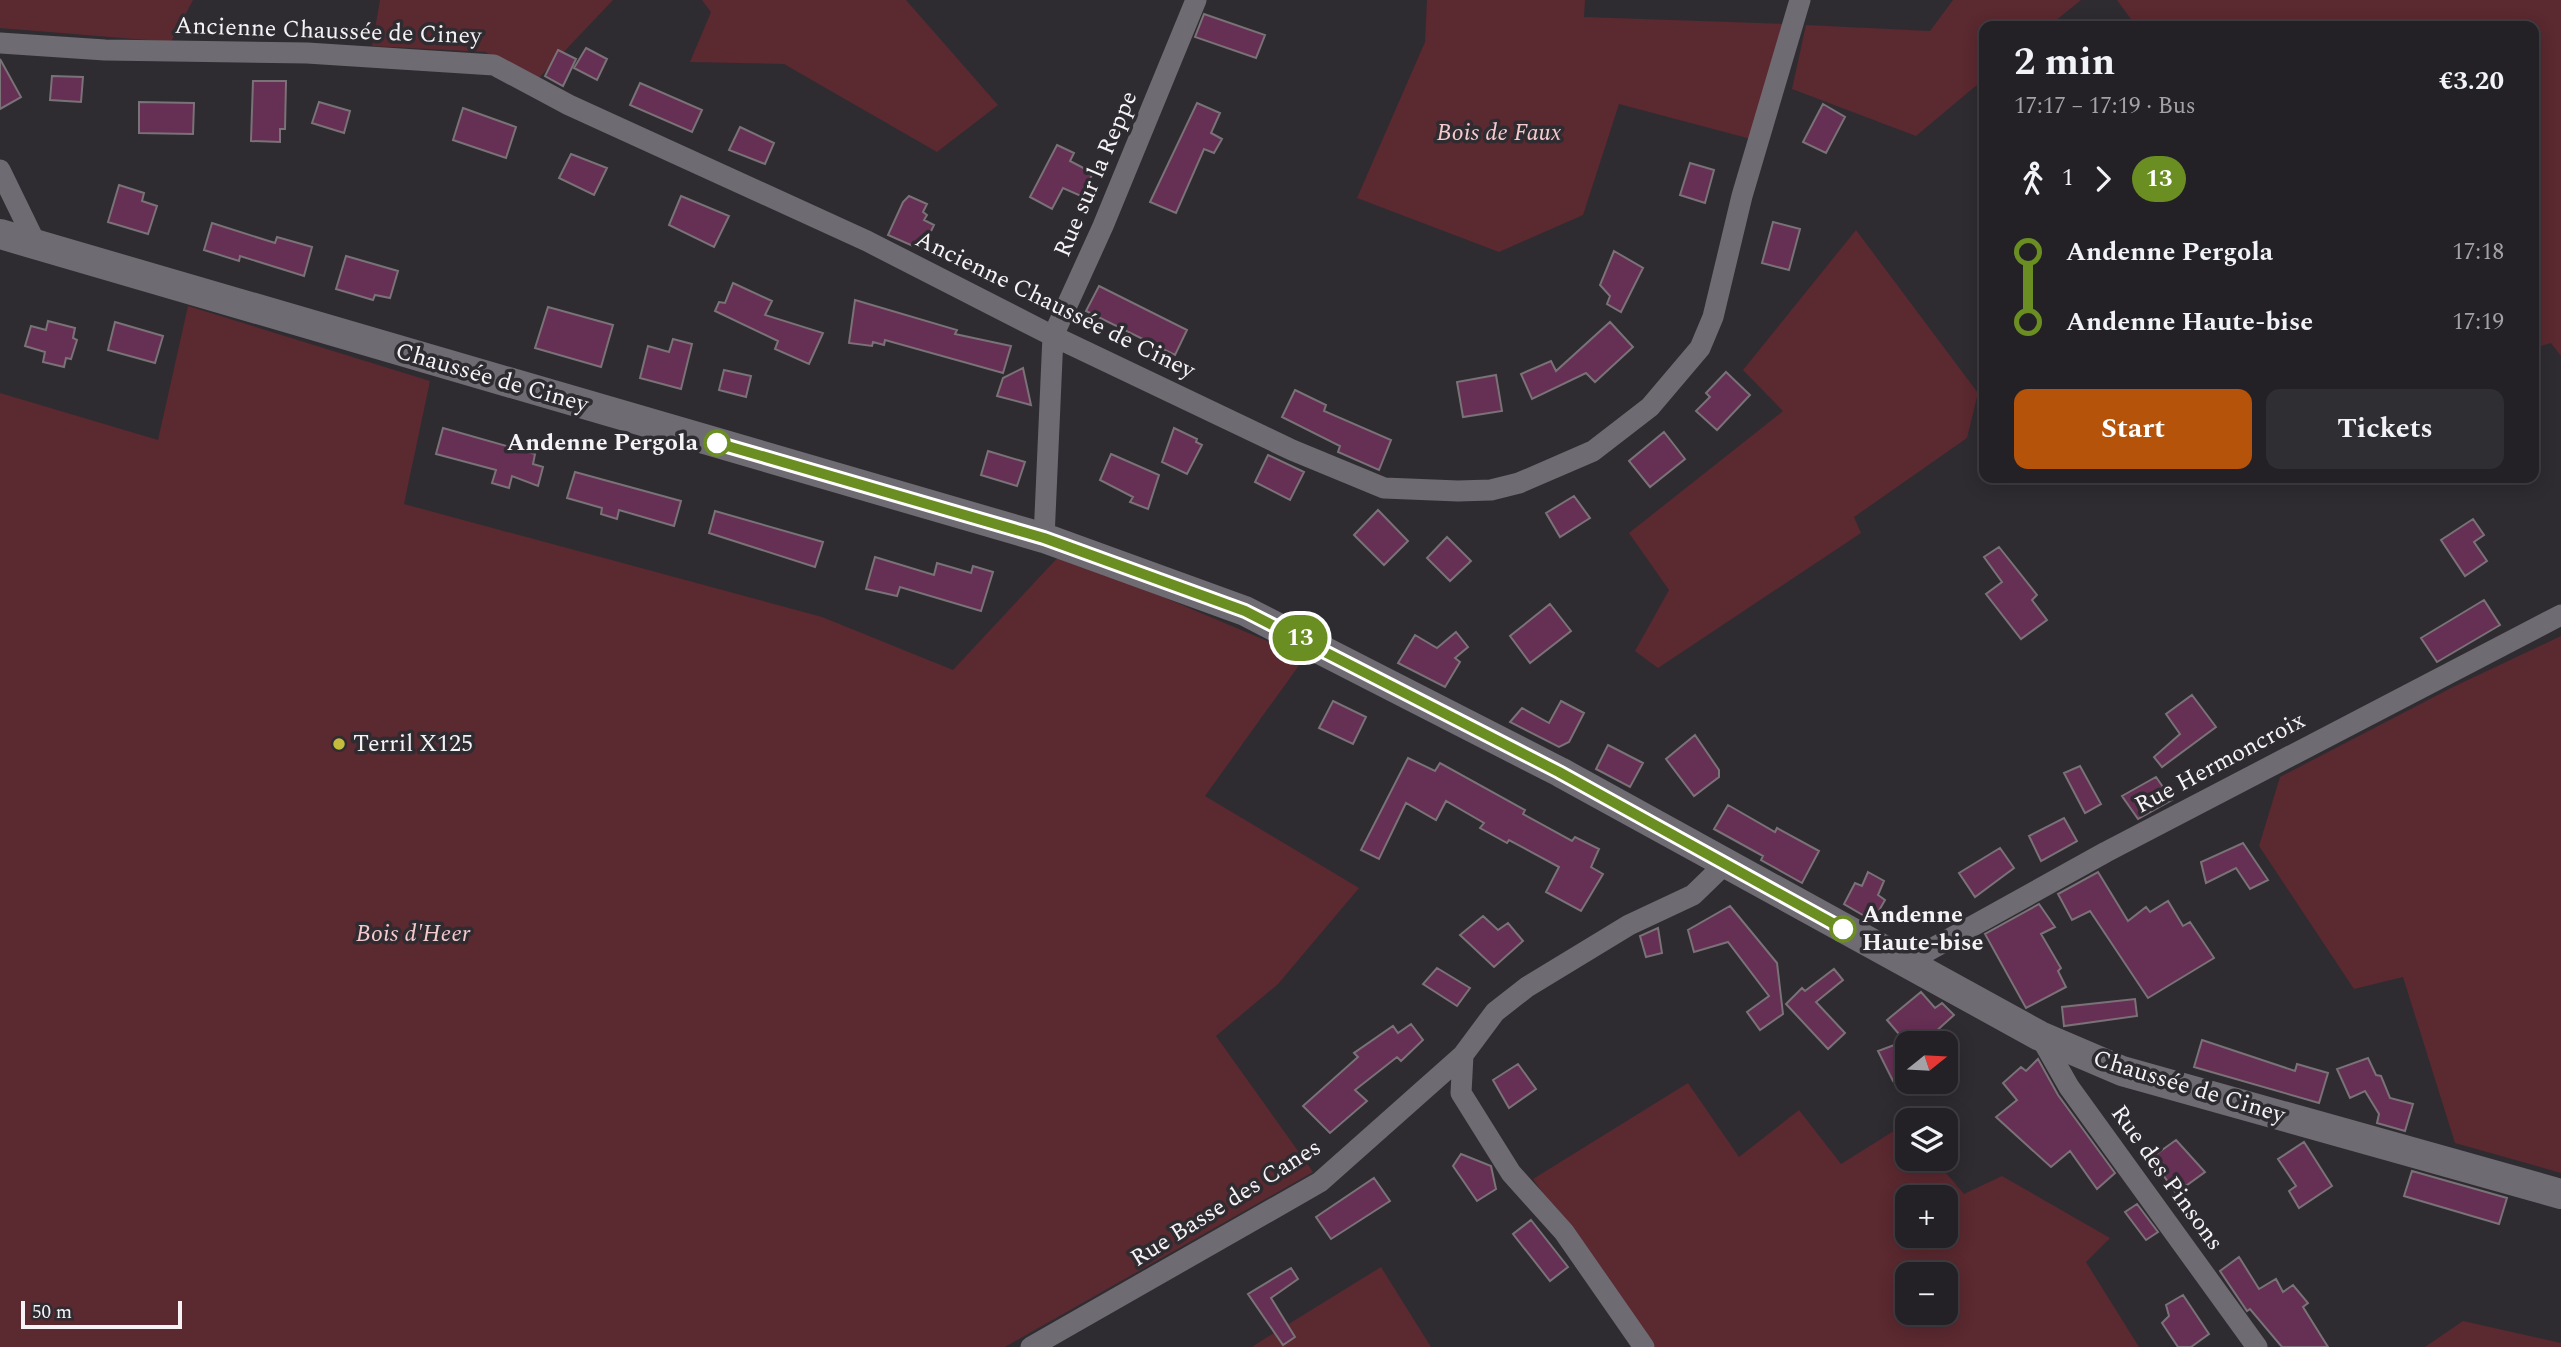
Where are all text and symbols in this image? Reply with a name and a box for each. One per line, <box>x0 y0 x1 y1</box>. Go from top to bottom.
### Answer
street label: Ancienne Chaussée de Ciney <box>174 8 484 54</box>
text: 2 min <box>2014 34 2115 92</box>
text: €3.20 <box>2439 61 2504 101</box>
street label: Rue sur la Reppe <box>1045 85 1147 263</box>
text: 17:17 – 17:19 · Bus <box>2014 89 2196 124</box>
park label: Bois de Faux <box>1437 115 1562 151</box>
icon: walk <box>2014 160 2052 198</box>
icon: forward <box>2084 160 2122 198</box>
text: 1 <box>2062 161 2074 196</box>
text: 13 <box>2146 161 2172 197</box>
street label: Ancienne Chaussée de Ciney <box>909 221 1202 389</box>
text: Andenne Pergola <box>2066 232 2273 272</box>
text: 17:18 <box>2452 235 2504 270</box>
text: Andenne Haute-bise <box>2066 302 2313 342</box>
text: 17:19 <box>2452 305 2504 340</box>
street label: Chaussée de Ciney <box>391 333 594 423</box>
button: Start <box>2014 389 2252 469</box>
button: Tickets <box>2266 389 2504 469</box>
place label: Andenne Pergola <box>507 425 699 461</box>
marker: Andenne Pergola <box>704 430 730 456</box>
line badge: 13 <box>1268 615 1332 661</box>
text: 13 <box>1287 620 1313 656</box>
street label: Rue Hermoncroix <box>2128 703 2312 823</box>
place label: Terril X125 <box>353 726 473 762</box>
marker: Terril X125 <box>331 736 347 752</box>
place label: Andenne Haute-bise <box>1862 897 1983 961</box>
park label: Bois d'Heer <box>356 916 471 952</box>
marker: Andenne Haute-bise <box>1830 916 1856 942</box>
north arrow <box>1895 1031 1958 1094</box>
map controls <box>1895 1031 1958 1325</box>
street label: Chaussée de Ciney <box>2088 1041 2291 1134</box>
street label: Rue des Pinsons <box>2102 1098 2232 1258</box>
button: layers <box>1895 1108 1958 1171</box>
street label: Rue Basse des Canes <box>1124 1130 1328 1276</box>
button: + <box>1895 1185 1958 1248</box>
button: − <box>1895 1262 1958 1325</box>
scale bar <box>21 1298 182 1330</box>
text: 50 m <box>32 1298 72 1327</box>

